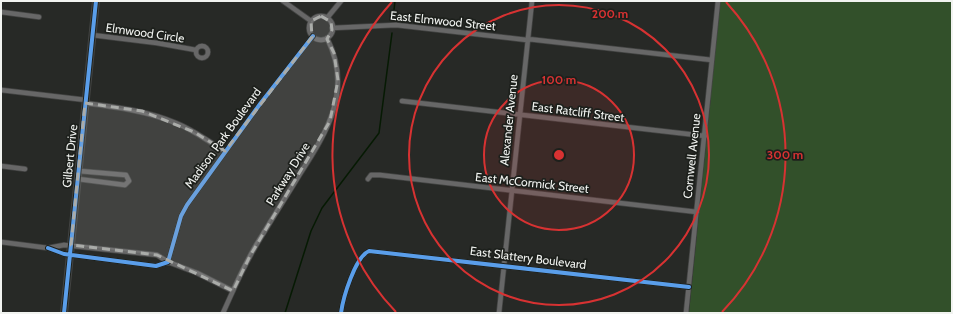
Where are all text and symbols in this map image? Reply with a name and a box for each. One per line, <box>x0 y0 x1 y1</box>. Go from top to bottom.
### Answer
text: 200 m <box>592 6 628 21</box>
street label: East Elmwood Street <box>390 7 497 34</box>
street label: Elmwood Circle <box>105 20 185 45</box>
text: 100 m <box>542 72 576 87</box>
street label: Alexander Avenue <box>496 74 521 166</box>
street label: Madison Park Boulevard <box>181 84 264 191</box>
street label: East Ratcliff Street <box>531 98 625 125</box>
street label: Cornwell Avenue <box>680 113 703 199</box>
street label: Gilbert Drive <box>59 124 80 188</box>
street label: Parkway Drive <box>262 139 313 208</box>
text: 300 m <box>767 147 803 162</box>
centre of rings <box>552 148 566 162</box>
street label: East McCormick Street <box>475 169 590 196</box>
street label: East Slattery Boulevard <box>469 243 587 272</box>

